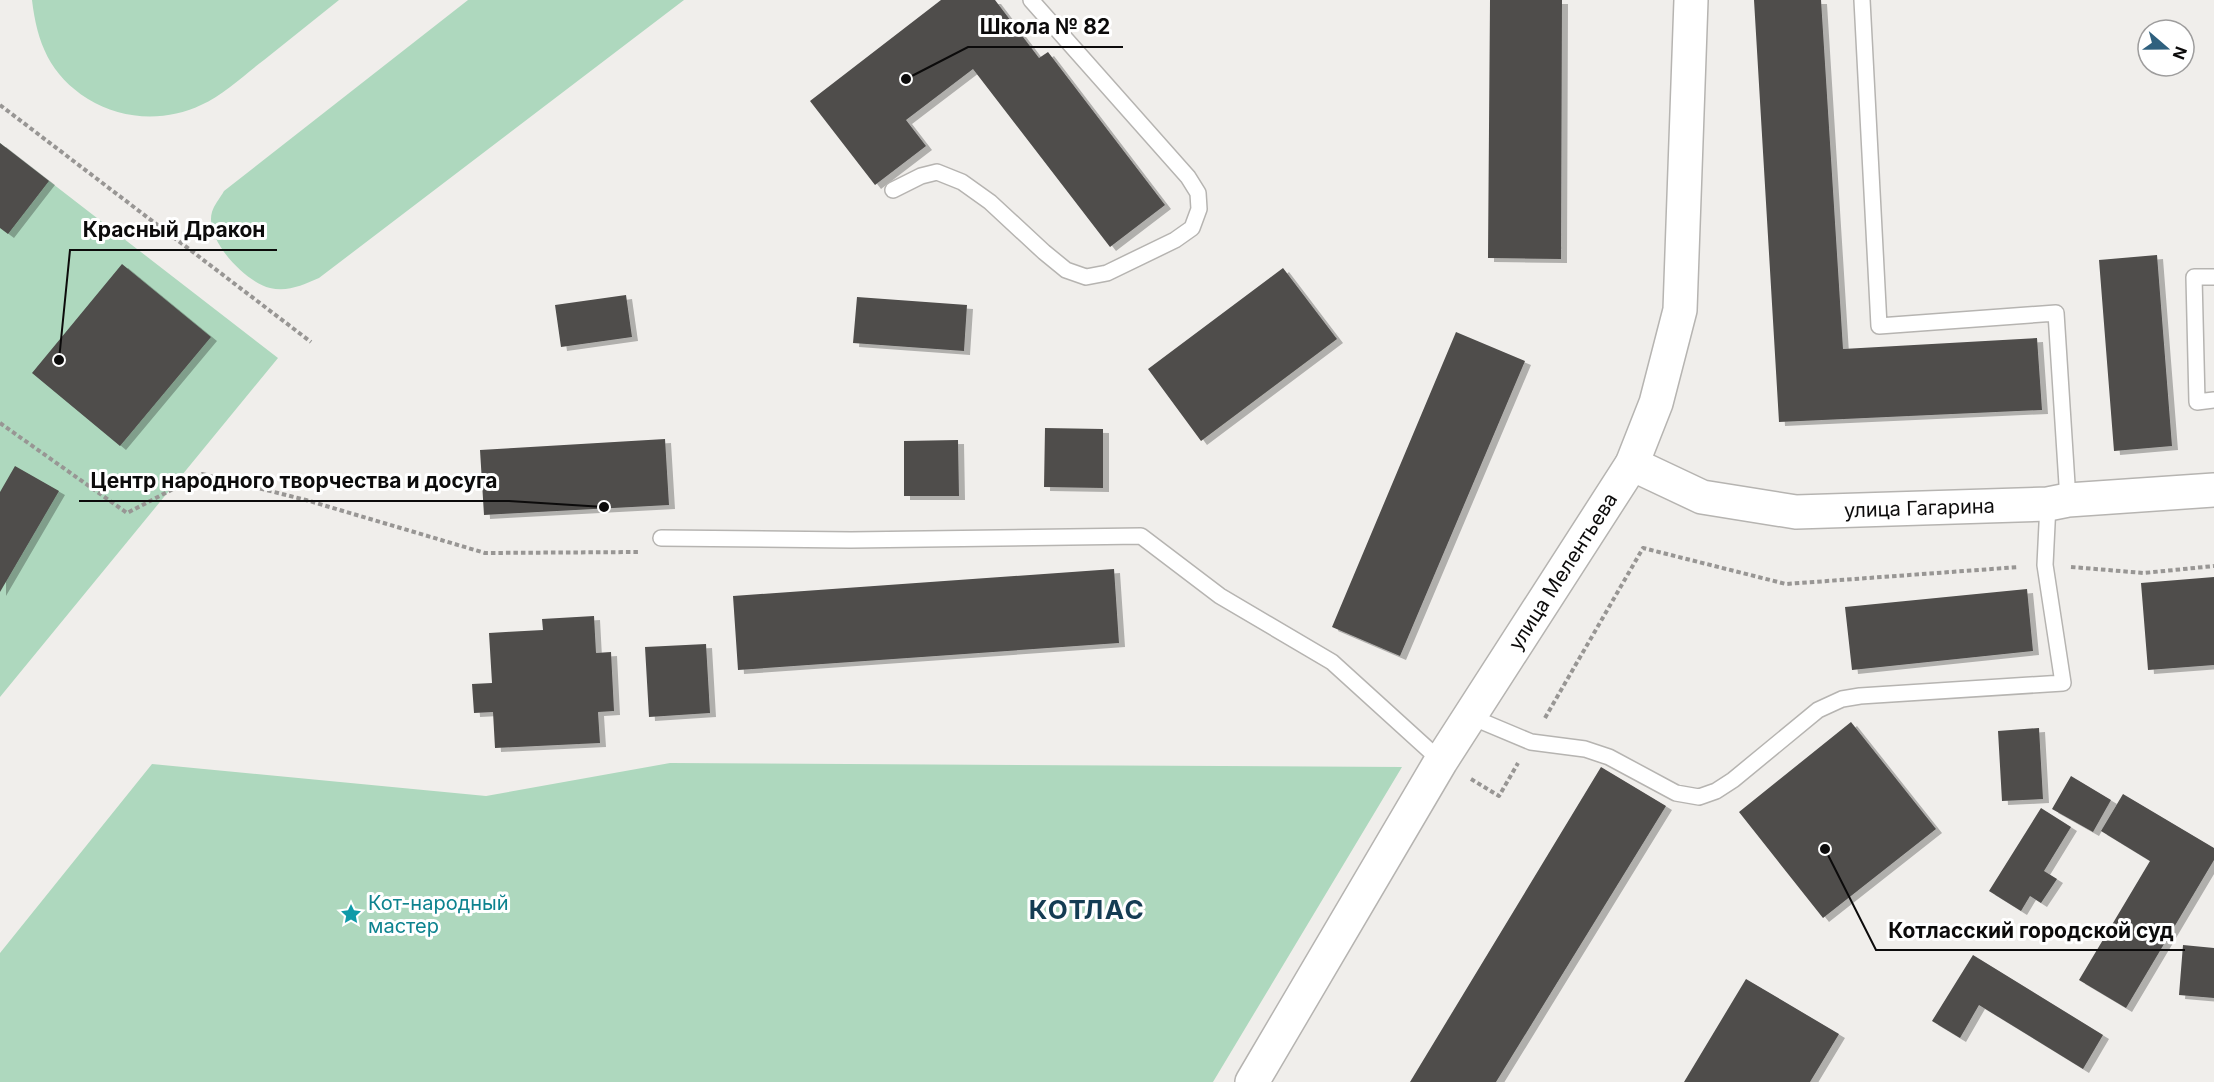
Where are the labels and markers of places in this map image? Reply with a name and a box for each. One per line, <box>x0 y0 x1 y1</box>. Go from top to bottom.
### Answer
callout: Школа № 82 <box>968 8 1123 47</box>
callout: Красный Дракон <box>70 211 277 250</box>
callout: Центр народного творчества и досуга <box>79 462 509 501</box>
place label: Кот-народный мастер <box>368 891 509 938</box>
place icon: Кот-народный мастер <box>339 902 363 926</box>
callout: Котласский городской суд <box>1876 911 2185 950</box>

